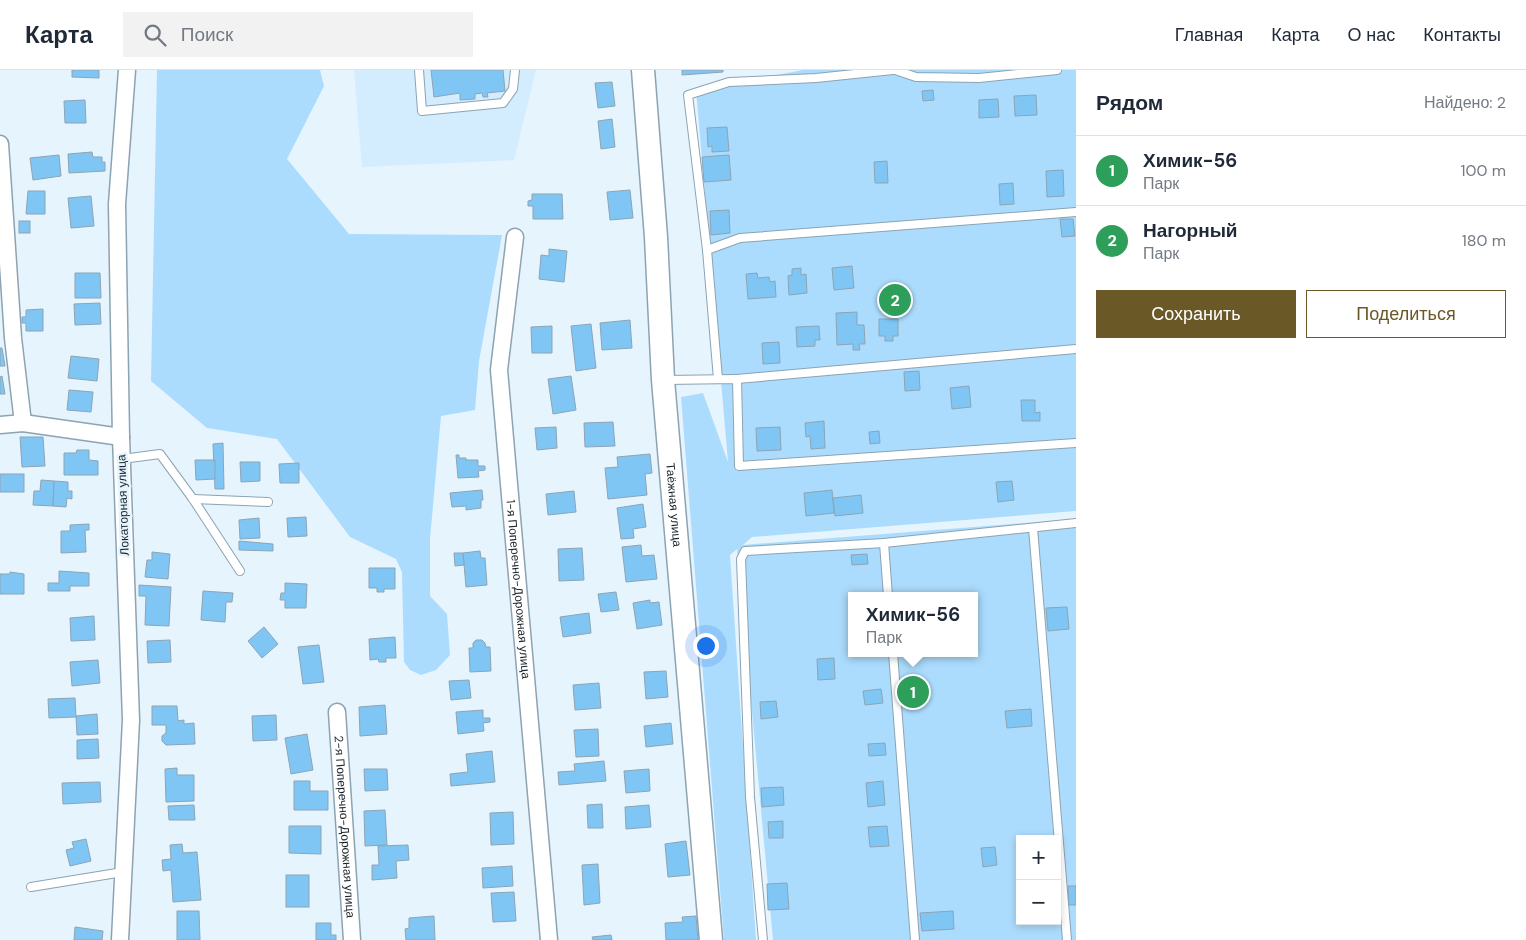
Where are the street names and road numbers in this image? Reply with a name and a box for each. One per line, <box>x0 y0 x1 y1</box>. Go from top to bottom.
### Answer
street label: Локаторная улица <box>113 454 133 556</box>
street label: Таёжная улица <box>662 462 685 548</box>
street label: 1-я Поперечно-Дорожная улица <box>502 499 534 680</box>
street label: 2-я Поперечно-Дорожная улица <box>331 735 359 919</box>

